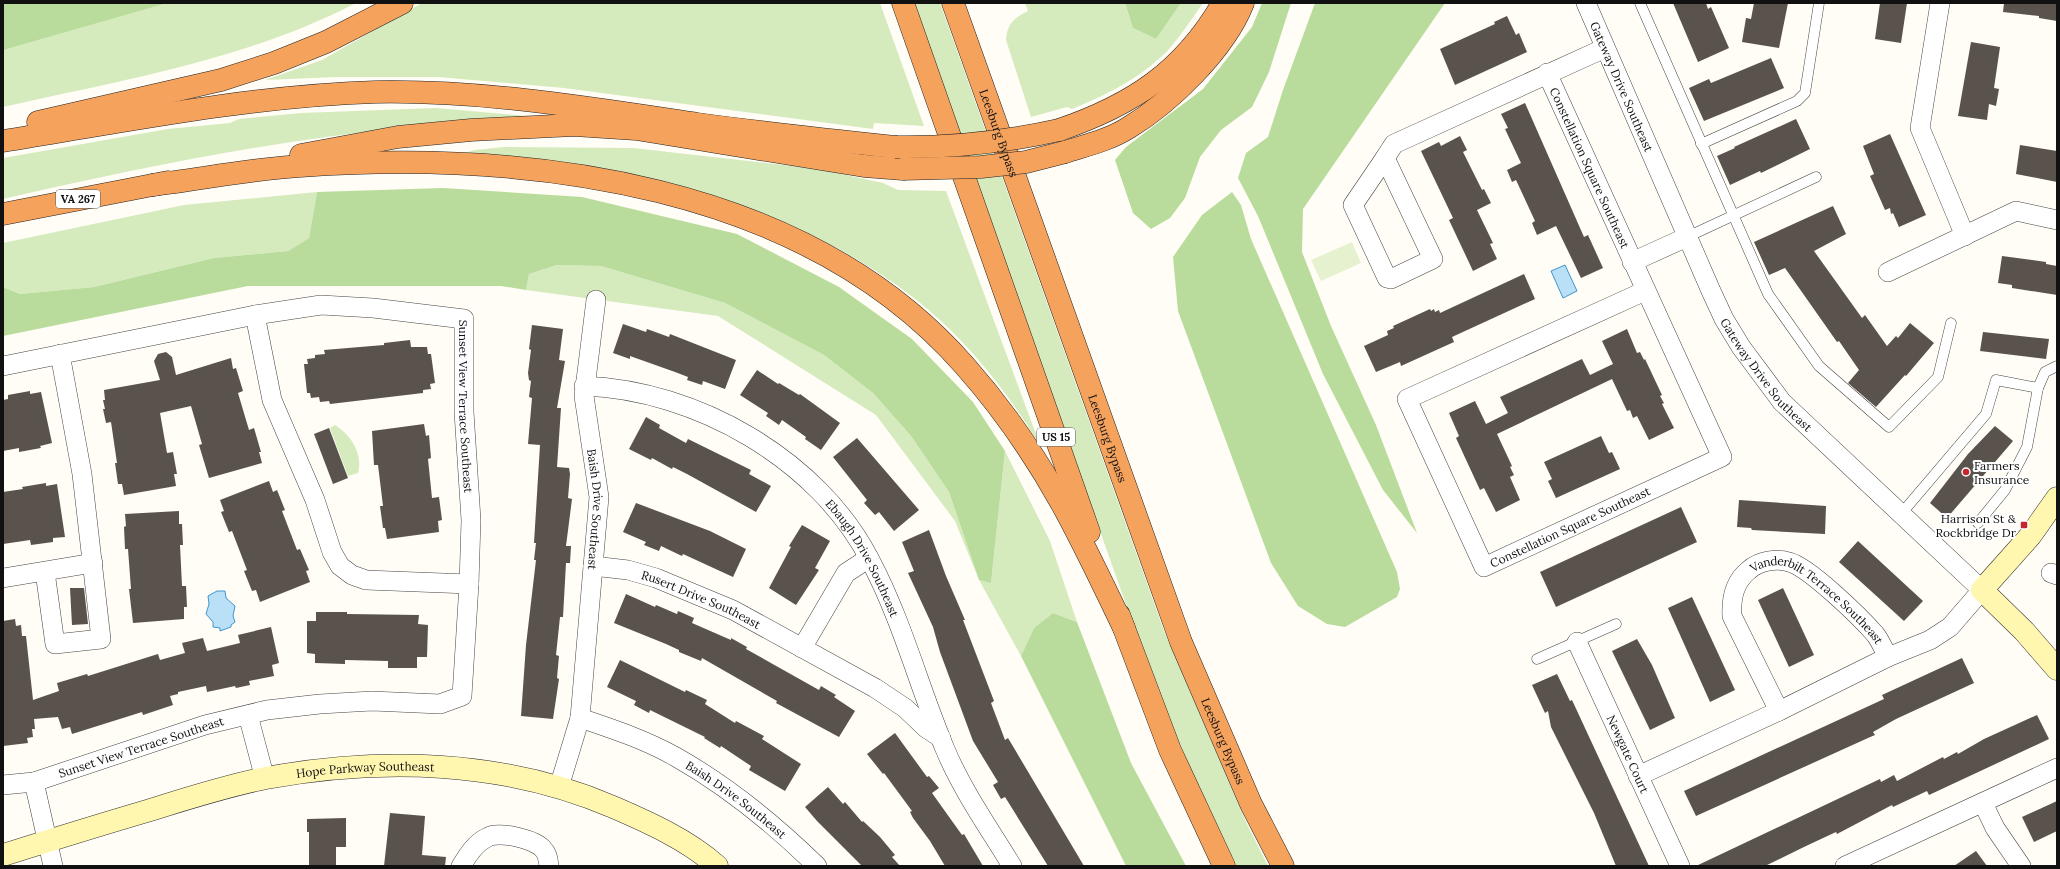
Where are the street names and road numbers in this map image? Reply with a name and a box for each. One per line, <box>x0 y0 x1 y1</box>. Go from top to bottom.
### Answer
street label: Gateway Drive Southeast <box>1587 19 1657 154</box>
street label: Constellation Square Southeast <box>1547 85 1633 251</box>
street label: Leesburg Bypass <box>977 87 1022 180</box>
road number: VA 267 <box>56 190 100 208</box>
street label: Gateway Drive Southeast <box>1718 315 1816 434</box>
street label: Sunset View Terrace Southeast <box>456 320 477 494</box>
street label: Leesburg Bypass <box>1086 392 1131 485</box>
road number: US 15 <box>1037 428 1075 446</box>
street label: Baish Drive Southeast <box>584 448 607 571</box>
street label: Constellation Square Southeast <box>1488 483 1653 571</box>
street label: Ebaugh Drive Southeast <box>823 496 903 619</box>
street label: Vanderbilt Terrace Southeast <box>1746 553 1887 647</box>
street label: Rusert Drive Southeast <box>640 567 764 632</box>
street label: Leesburg Bypass <box>1198 695 1249 787</box>
street label: Newgate Court <box>1604 712 1653 796</box>
street label: Sunset View Terrace Southeast <box>56 713 226 781</box>
street label: Baish Drive Southeast <box>683 757 790 842</box>
street label: Hope Parkway Southeast <box>295 758 435 781</box>

